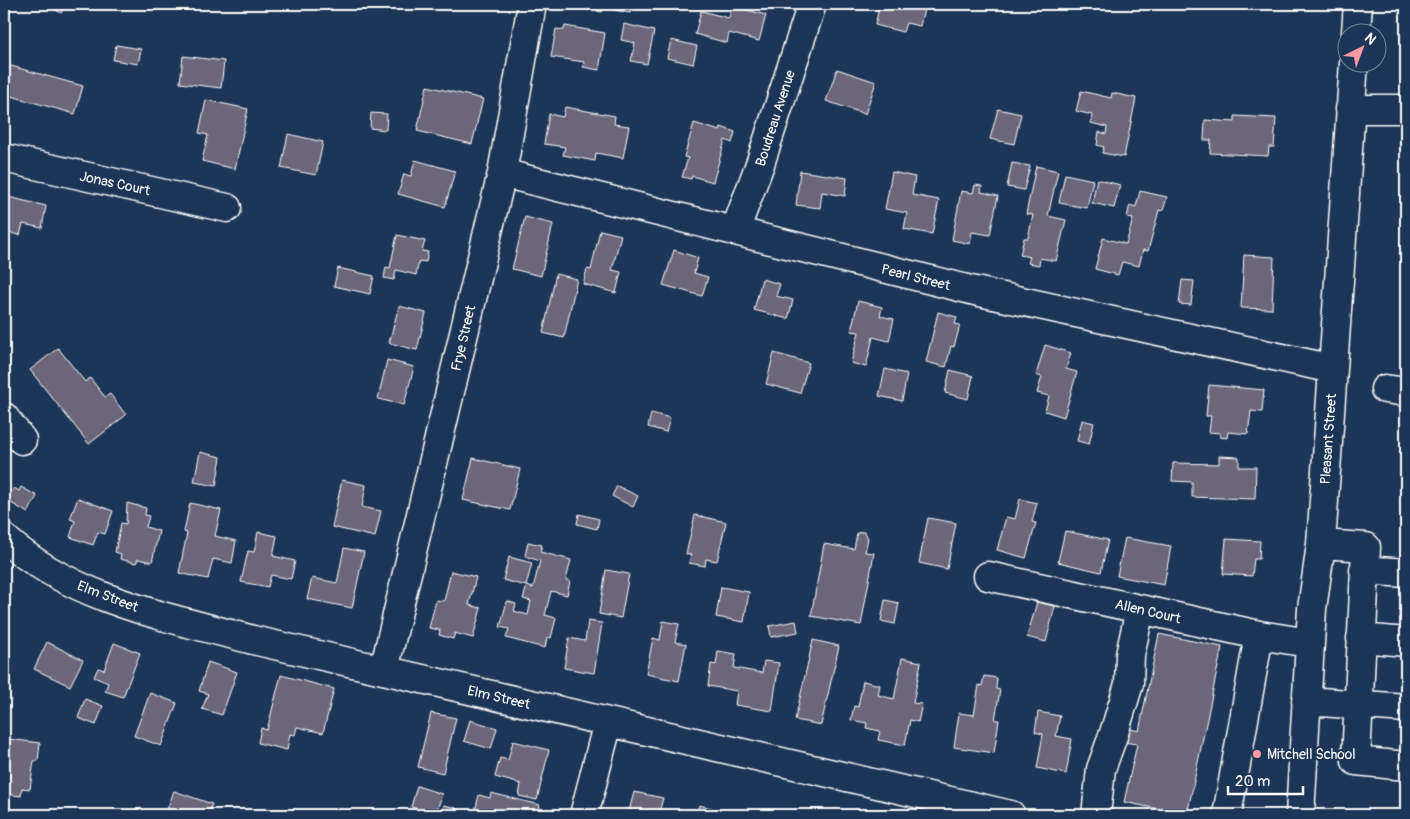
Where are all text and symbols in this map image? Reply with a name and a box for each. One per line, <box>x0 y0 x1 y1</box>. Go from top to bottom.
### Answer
north arrow <box>1338 22 1388 72</box>
text: N <box>1361 29 1380 48</box>
street label: Boudreau Avenue <box>752 68 799 168</box>
street label: Jonas Court <box>78 168 152 199</box>
street label: Pearl Street <box>880 261 952 294</box>
street label: Frye Street <box>448 303 479 373</box>
street label: Pleasant Street <box>1317 393 1340 485</box>
street label: Elm Street <box>75 577 141 616</box>
street label: Allen Court <box>1113 596 1183 627</box>
street label: Elm Street <box>466 682 532 713</box>
place label: Mitchell School <box>1267 746 1356 763</box>
marker: Mitchell School <box>1251 748 1263 760</box>
scale bar <box>1228 764 1302 796</box>
text: 20 m <box>1235 772 1270 791</box>

